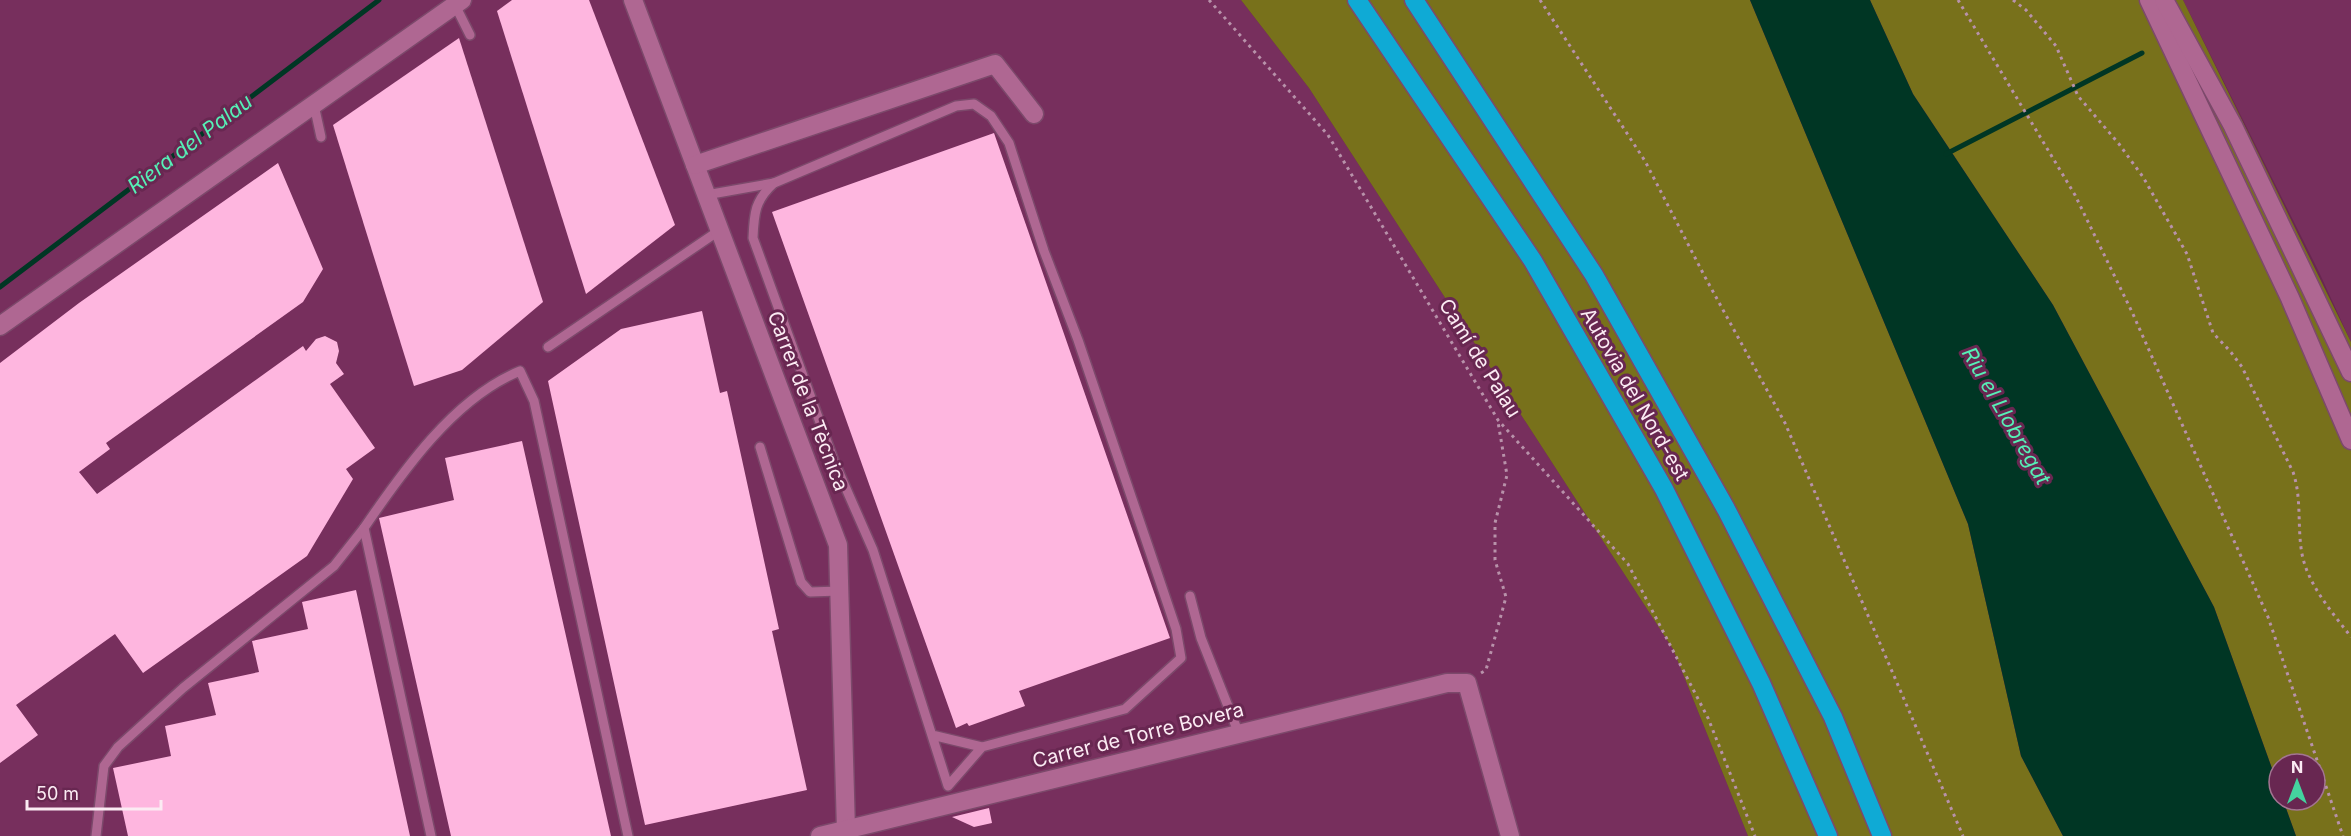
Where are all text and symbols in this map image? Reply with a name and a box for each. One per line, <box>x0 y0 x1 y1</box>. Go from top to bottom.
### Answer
water label: Riera del Palau <box>122 89 257 199</box>
street label: Camí de Palau <box>1434 294 1526 422</box>
street label: Autovia del Nord-est <box>1576 303 1694 485</box>
street label: Carrer de la Tècnica <box>763 308 853 494</box>
water label: Riu el Llobregat <box>1957 342 2057 490</box>
street label: Carrer de Torre Bovera <box>1030 697 1246 773</box>
north arrow <box>2267 752 2327 812</box>
text: N <box>2291 757 2303 777</box>
scale bar <box>27 773 160 811</box>
text: 50 m <box>36 783 79 804</box>

